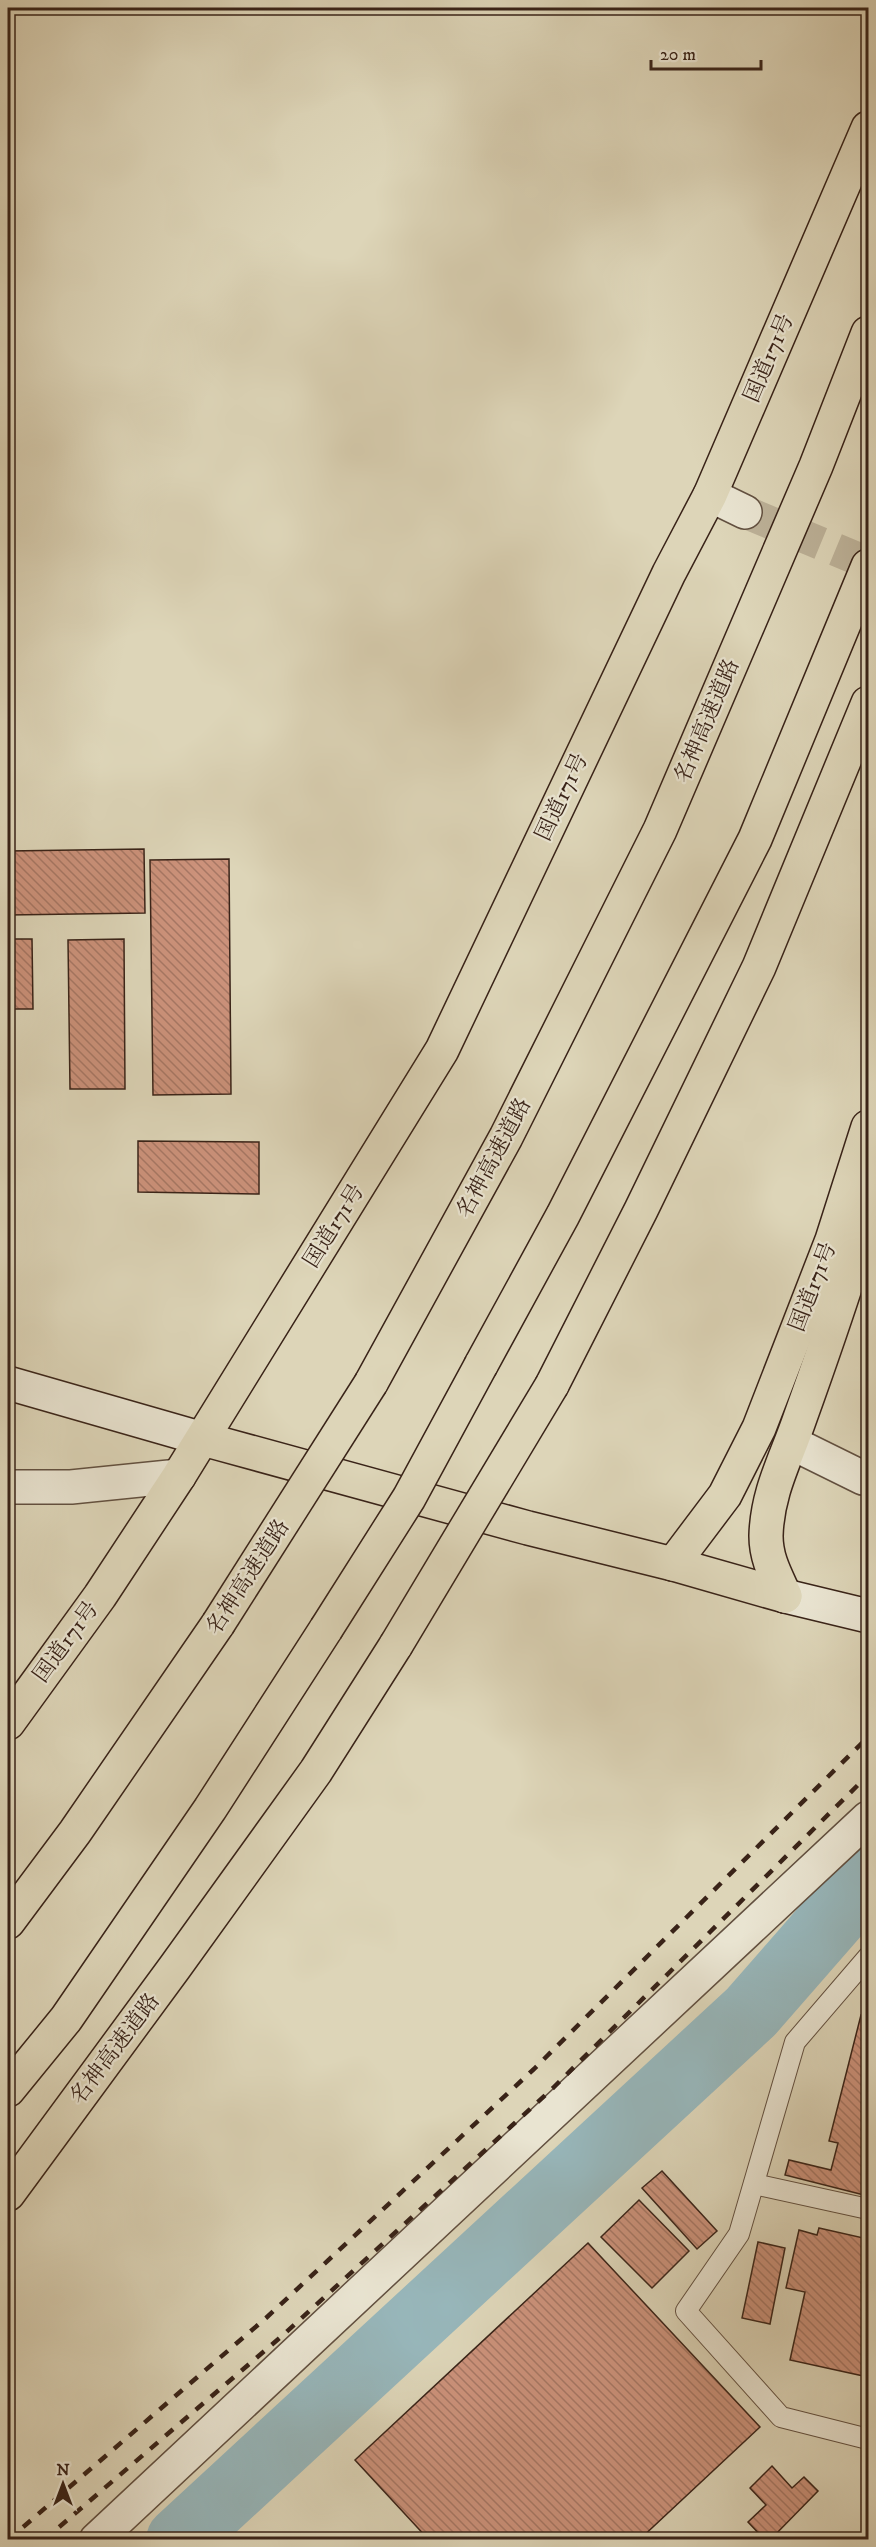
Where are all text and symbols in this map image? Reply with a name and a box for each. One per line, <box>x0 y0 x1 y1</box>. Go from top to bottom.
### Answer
scale bar <box>651 33 760 71</box>
text: 20 m <box>660 44 696 66</box>
street label: 国道171号 <box>738 310 800 406</box>
street label: 名神高速道路 <box>669 655 745 787</box>
street label: 国道171号 <box>530 749 594 845</box>
street label: 名神高速道路 <box>451 1093 537 1223</box>
street label: 国道171号 <box>298 1179 370 1273</box>
street label: 国道171号 <box>784 1238 842 1336</box>
street label: 名神高速道路 <box>201 1514 295 1640</box>
street label: 国道171号 <box>28 1596 104 1688</box>
street label: 名神高速道路 <box>64 1988 166 2110</box>
north arrow <box>33 2454 93 2514</box>
text: N <box>56 2460 70 2480</box>

